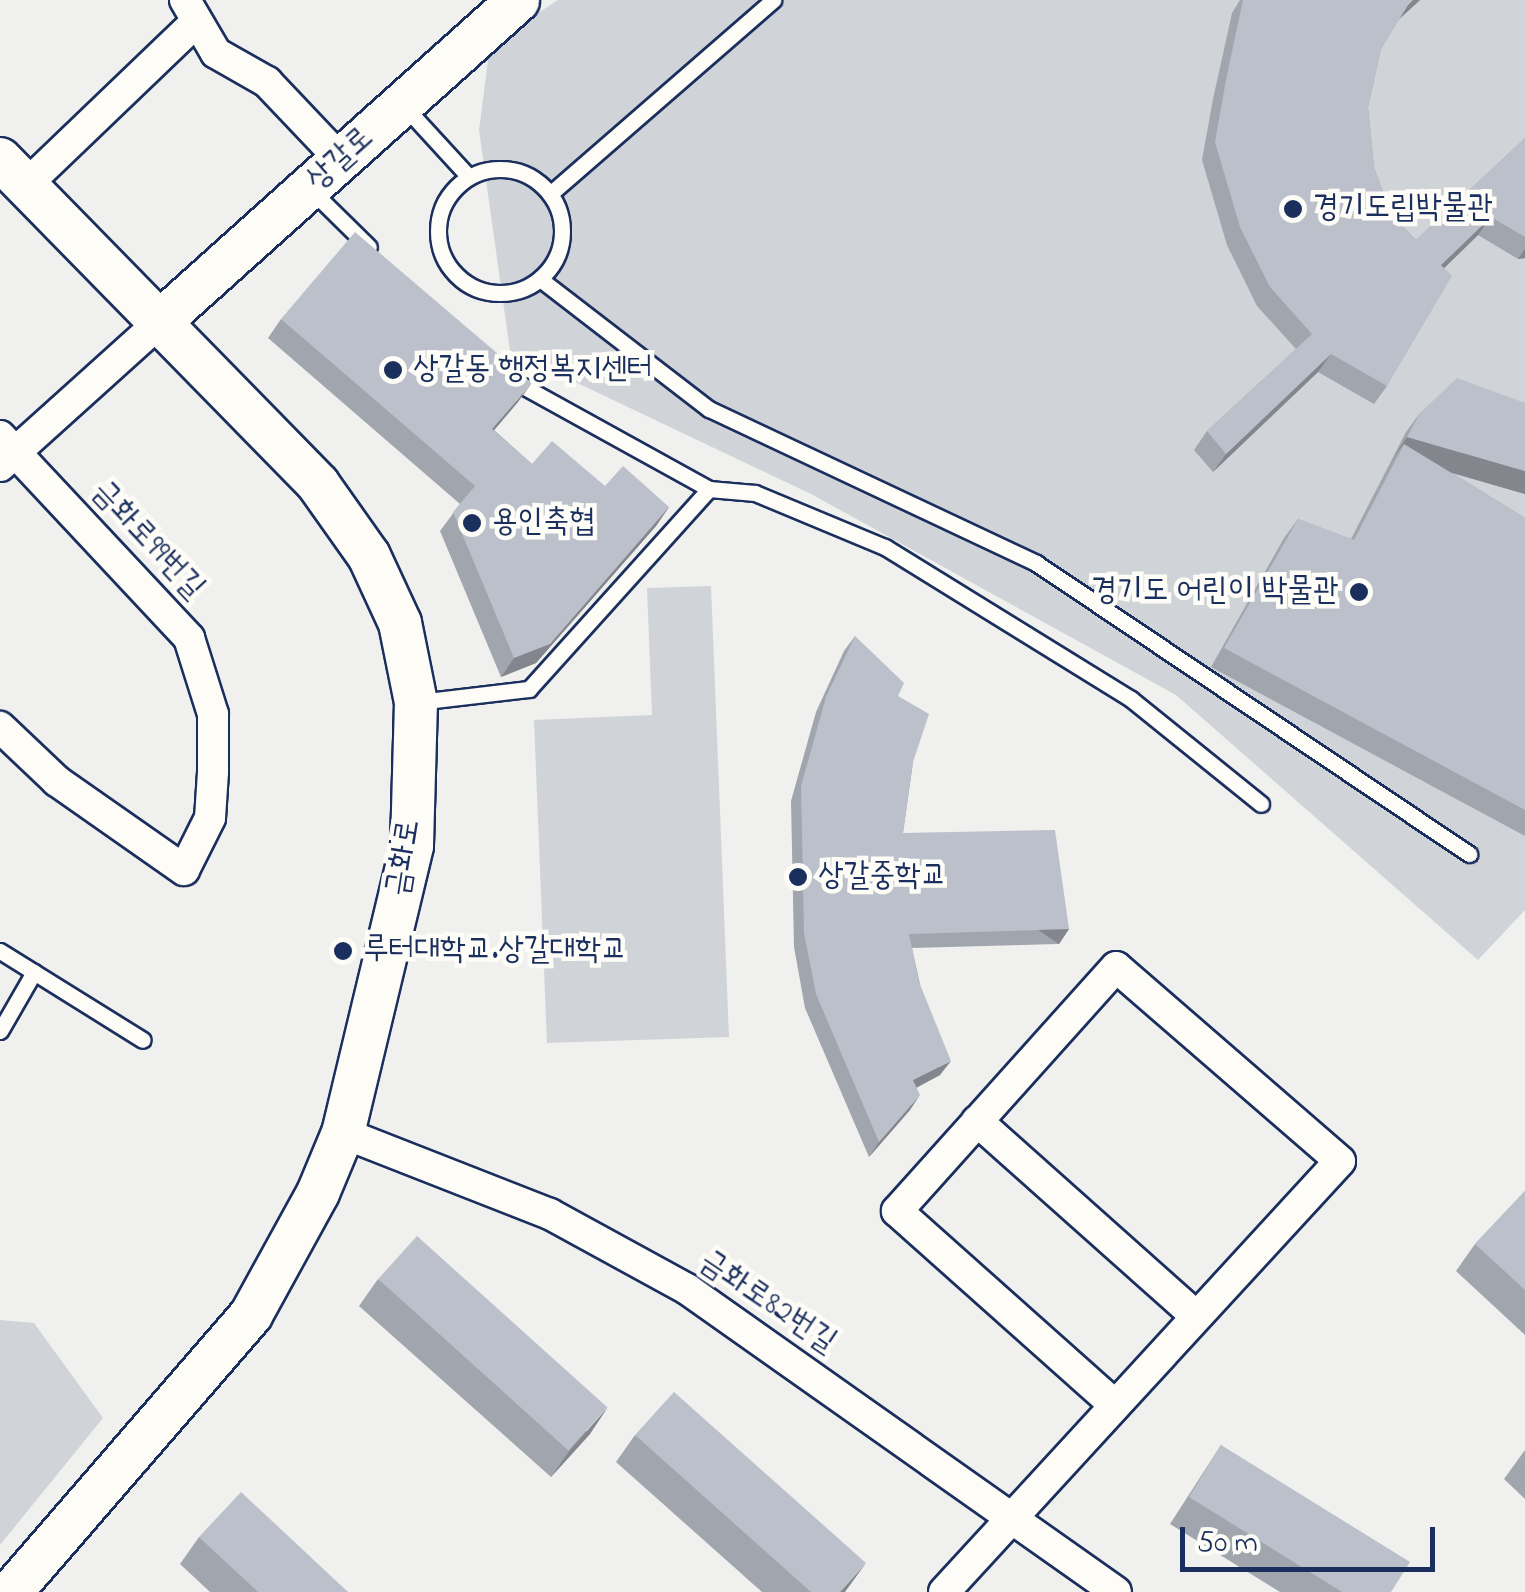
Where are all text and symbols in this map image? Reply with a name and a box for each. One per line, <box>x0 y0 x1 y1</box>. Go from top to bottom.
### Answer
street label: 상갈로 <box>299 120 383 200</box>
place label: 경기도립박물관 <box>1313 190 1493 228</box>
marker: 경기도립박물관 <box>1282 198 1304 220</box>
place label: 상갈동 행정복지센터 <box>413 351 653 389</box>
marker: 상갈동 행정복지센터 <box>382 359 404 381</box>
street label: 금화로99번길 <box>82 474 212 608</box>
place label: 용인축협 <box>492 504 595 542</box>
marker: 용인축협 <box>461 512 483 534</box>
place label: 경기도 어린이 박물관 <box>1091 573 1339 611</box>
marker: 경기도 어린이 박물관 <box>1348 581 1370 603</box>
street label: 금화로 <box>380 817 430 899</box>
place label: 상갈중학교 <box>818 858 947 896</box>
marker: 상갈중학교 <box>787 866 809 888</box>
place label: 루터대학교.상갈대학교 <box>363 932 627 970</box>
marker: 루터대학교.상갈대학교 <box>332 940 354 962</box>
street label: 금화로82번길 <box>691 1243 843 1363</box>
scale bar <box>1185 1507 1440 1569</box>
text: 50 m <box>1197 1522 1258 1566</box>

